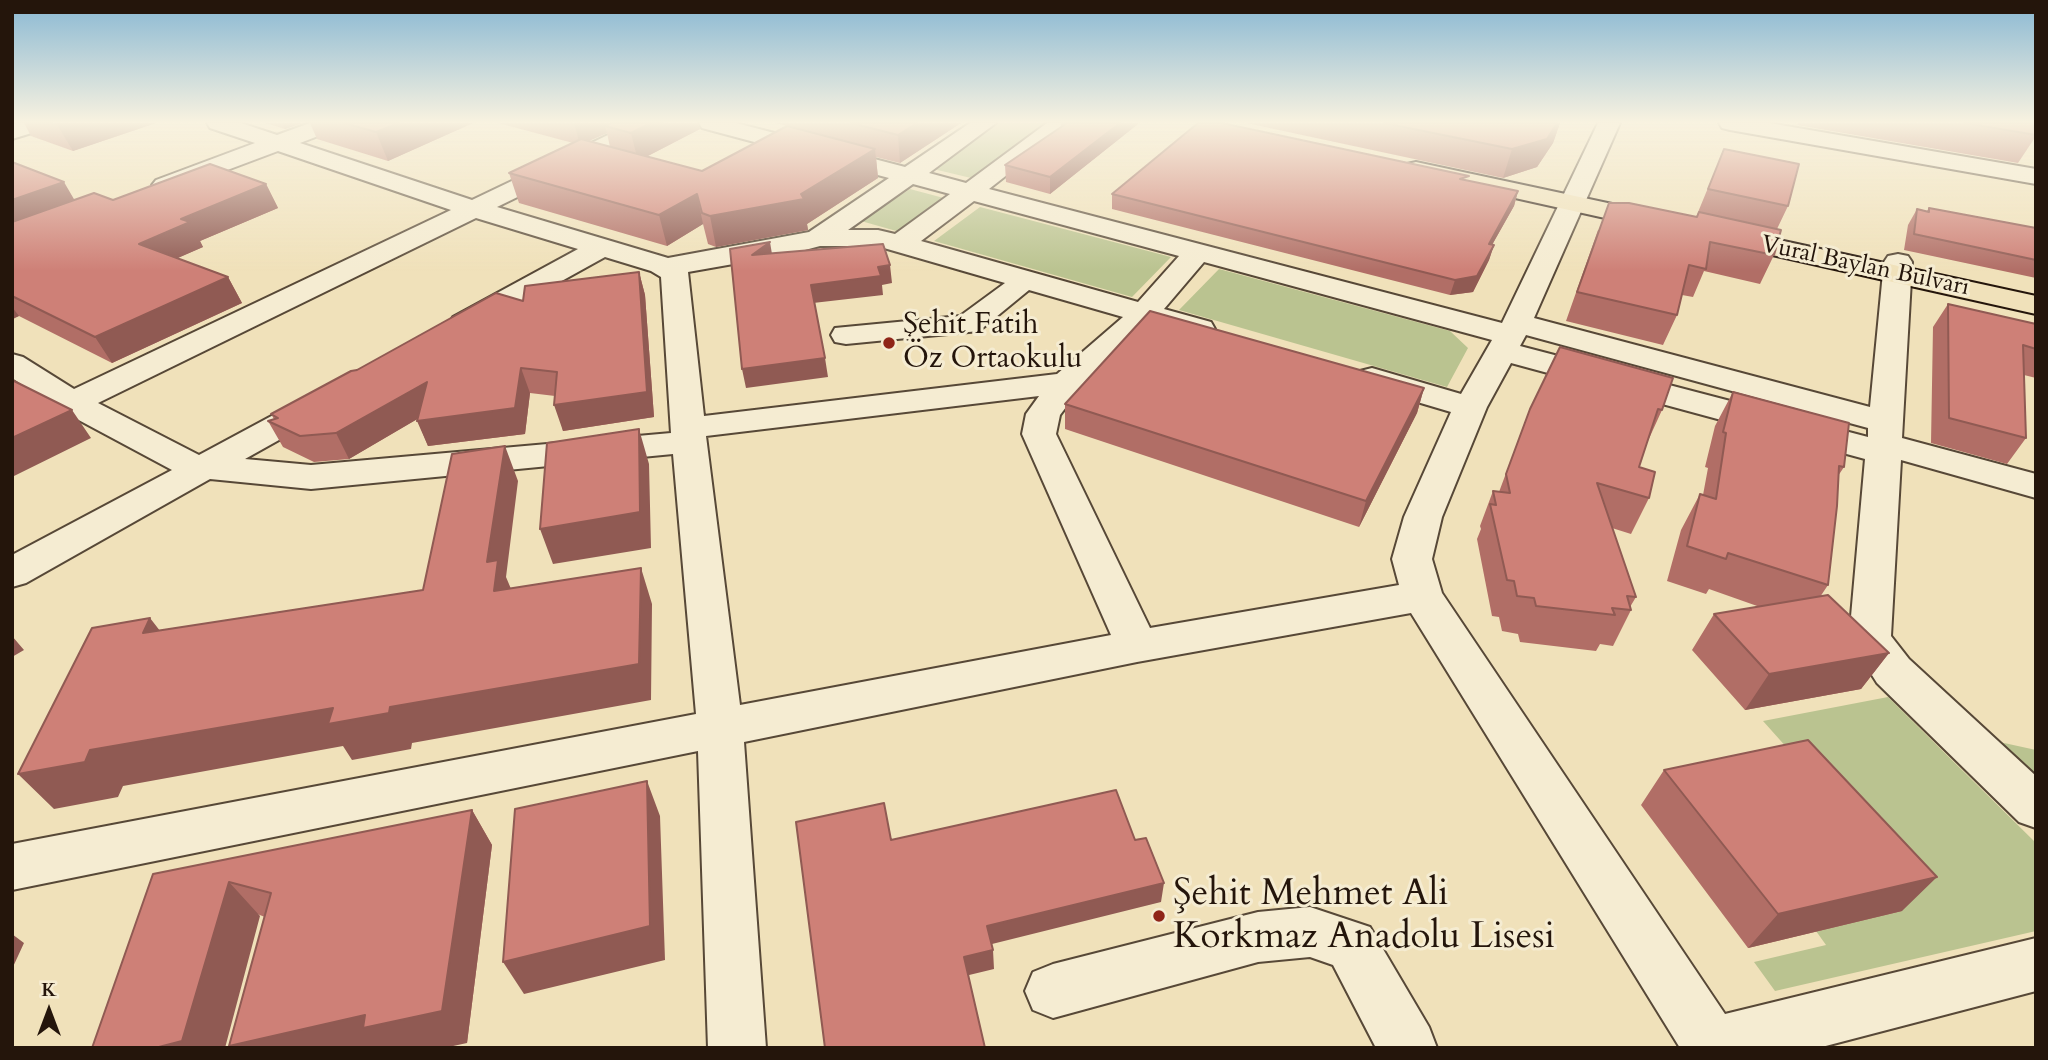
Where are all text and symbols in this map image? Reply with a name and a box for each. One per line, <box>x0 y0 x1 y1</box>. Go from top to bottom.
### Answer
street label: Vural Baylan Bulvarı <box>1758 231 1972 303</box>
place label: Şehit Fatih Öz Ortaokulu <box>903 308 1083 378</box>
marker: Şehit Fatih Öz Ortaokulu <box>881 335 897 351</box>
place label: Şehit Mehmet Ali Korkmaz Anadolu Lisesi <box>1173 873 1555 960</box>
marker: Şehit Mehmet Ali Korkmaz Anadolu Lisesi <box>1151 908 1167 924</box>
north arrow <box>14 976 84 1046</box>
text: K <box>41 977 57 1003</box>

